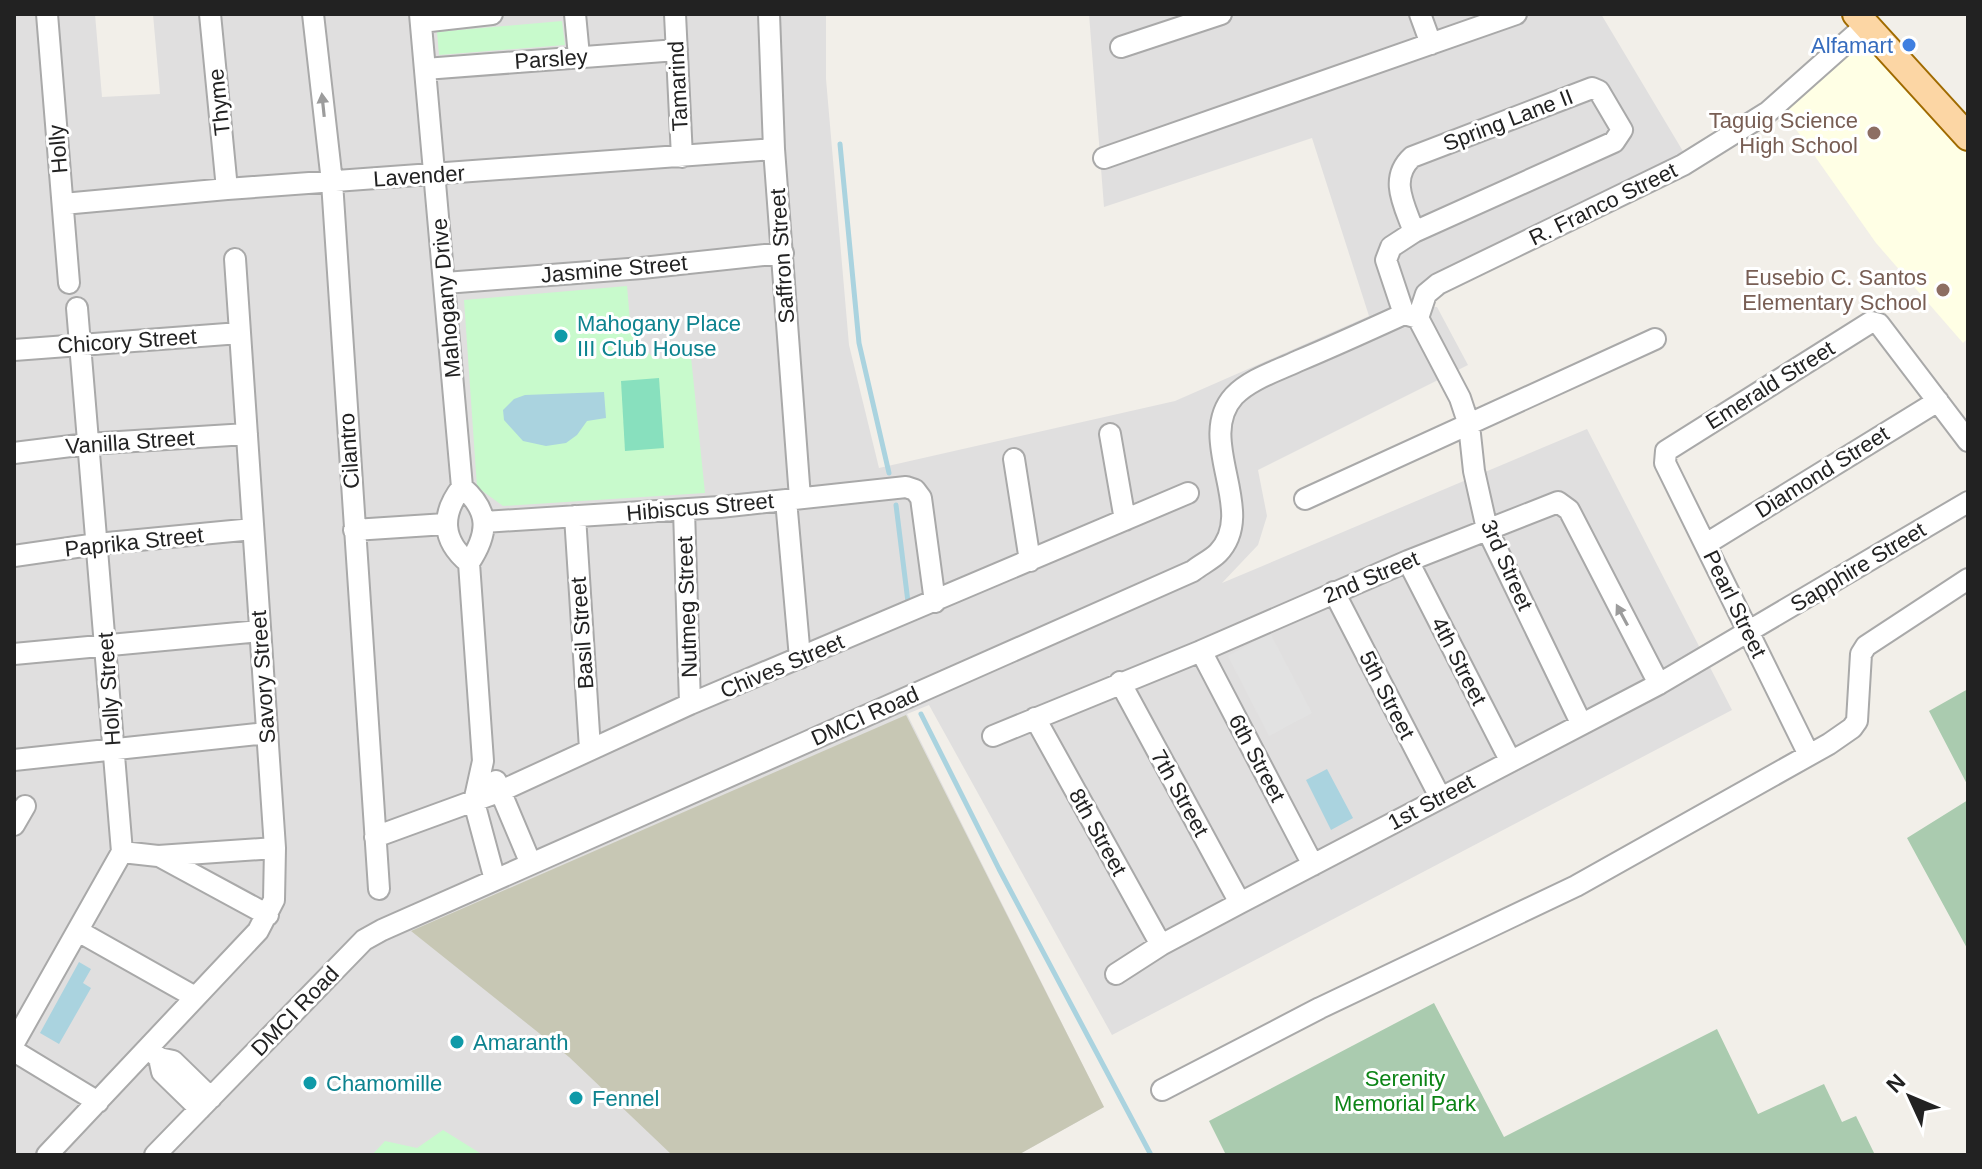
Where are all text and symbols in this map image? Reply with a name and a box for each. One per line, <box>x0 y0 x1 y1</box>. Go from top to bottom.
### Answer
place label: Alfamart <box>1811 33 1893 58</box>
marker: Alfamart <box>1900 36 1918 54</box>
street label: Tamarind <box>663 40 693 132</box>
street label: Parsley <box>514 44 588 74</box>
street label: Thyme <box>203 67 235 137</box>
street label: Spring Lane II <box>1440 84 1576 156</box>
one-way arrow <box>317 92 330 117</box>
place label: Taguig Science High School <box>1709 108 1858 158</box>
street label: Holly <box>43 124 73 174</box>
marker: Taguig Science High School <box>1865 124 1883 142</box>
street label: R. Franco Street <box>1525 157 1681 251</box>
street label: Lavender <box>372 160 466 192</box>
street label: Saffron Street <box>765 188 799 324</box>
street label: Mahogany Drive <box>427 217 465 379</box>
street label: Jasmine Street <box>540 250 688 288</box>
place label: Eusebio C. Santos Elementary School <box>1742 265 1927 315</box>
marker: Eusebio C. Santos Elementary School <box>1934 281 1952 299</box>
place label: Mahogany Place III Club House <box>577 311 741 361</box>
street label: Chicory Street <box>57 324 197 358</box>
marker: Mahogany Place III Club House <box>552 327 570 345</box>
street label: Emerald Street <box>1701 336 1839 434</box>
street label: Cilantro <box>334 412 364 490</box>
street label: Diamond Street <box>1751 421 1893 523</box>
street label: Vanilla Street <box>65 425 195 459</box>
street label: Hibiscus Street <box>625 488 775 526</box>
street label: 3rd Street <box>1476 516 1538 614</box>
street label: Sapphire Street <box>1786 517 1930 617</box>
street label: Paprika Street <box>63 522 205 562</box>
street label: Nutmeg Street <box>672 536 702 678</box>
street label: 2nd Street <box>1319 546 1423 608</box>
street label: Pearl Street <box>1698 546 1772 662</box>
street label: Basil Street <box>566 576 598 690</box>
one-way arrow <box>1616 603 1629 626</box>
street label: Savory Street <box>246 610 280 744</box>
street label: 4th Street <box>1426 613 1492 709</box>
street label: Chives Street <box>716 629 848 703</box>
street label: Holly Street <box>93 631 125 747</box>
street label: 5th Street <box>1354 647 1420 743</box>
street label: DMCI Road <box>807 681 923 751</box>
street label: 6th Street <box>1224 710 1290 806</box>
street label: 7th Street <box>1146 745 1214 841</box>
street label: 1st Street <box>1384 769 1478 835</box>
street label: 8th Street <box>1064 784 1132 880</box>
street label: DMCI Road <box>246 961 344 1061</box>
place label: Amaranth <box>473 1030 568 1055</box>
marker: Amaranth <box>448 1033 466 1051</box>
north arrow <box>1870 1057 1950 1137</box>
park label: Serenity Memorial Park <box>1334 1066 1477 1116</box>
text: N <box>1881 1069 1910 1098</box>
place label: Chamomille <box>326 1071 442 1096</box>
marker: Chamomille <box>301 1074 319 1092</box>
place label: Fennel <box>592 1086 659 1111</box>
marker: Fennel <box>567 1089 585 1107</box>

